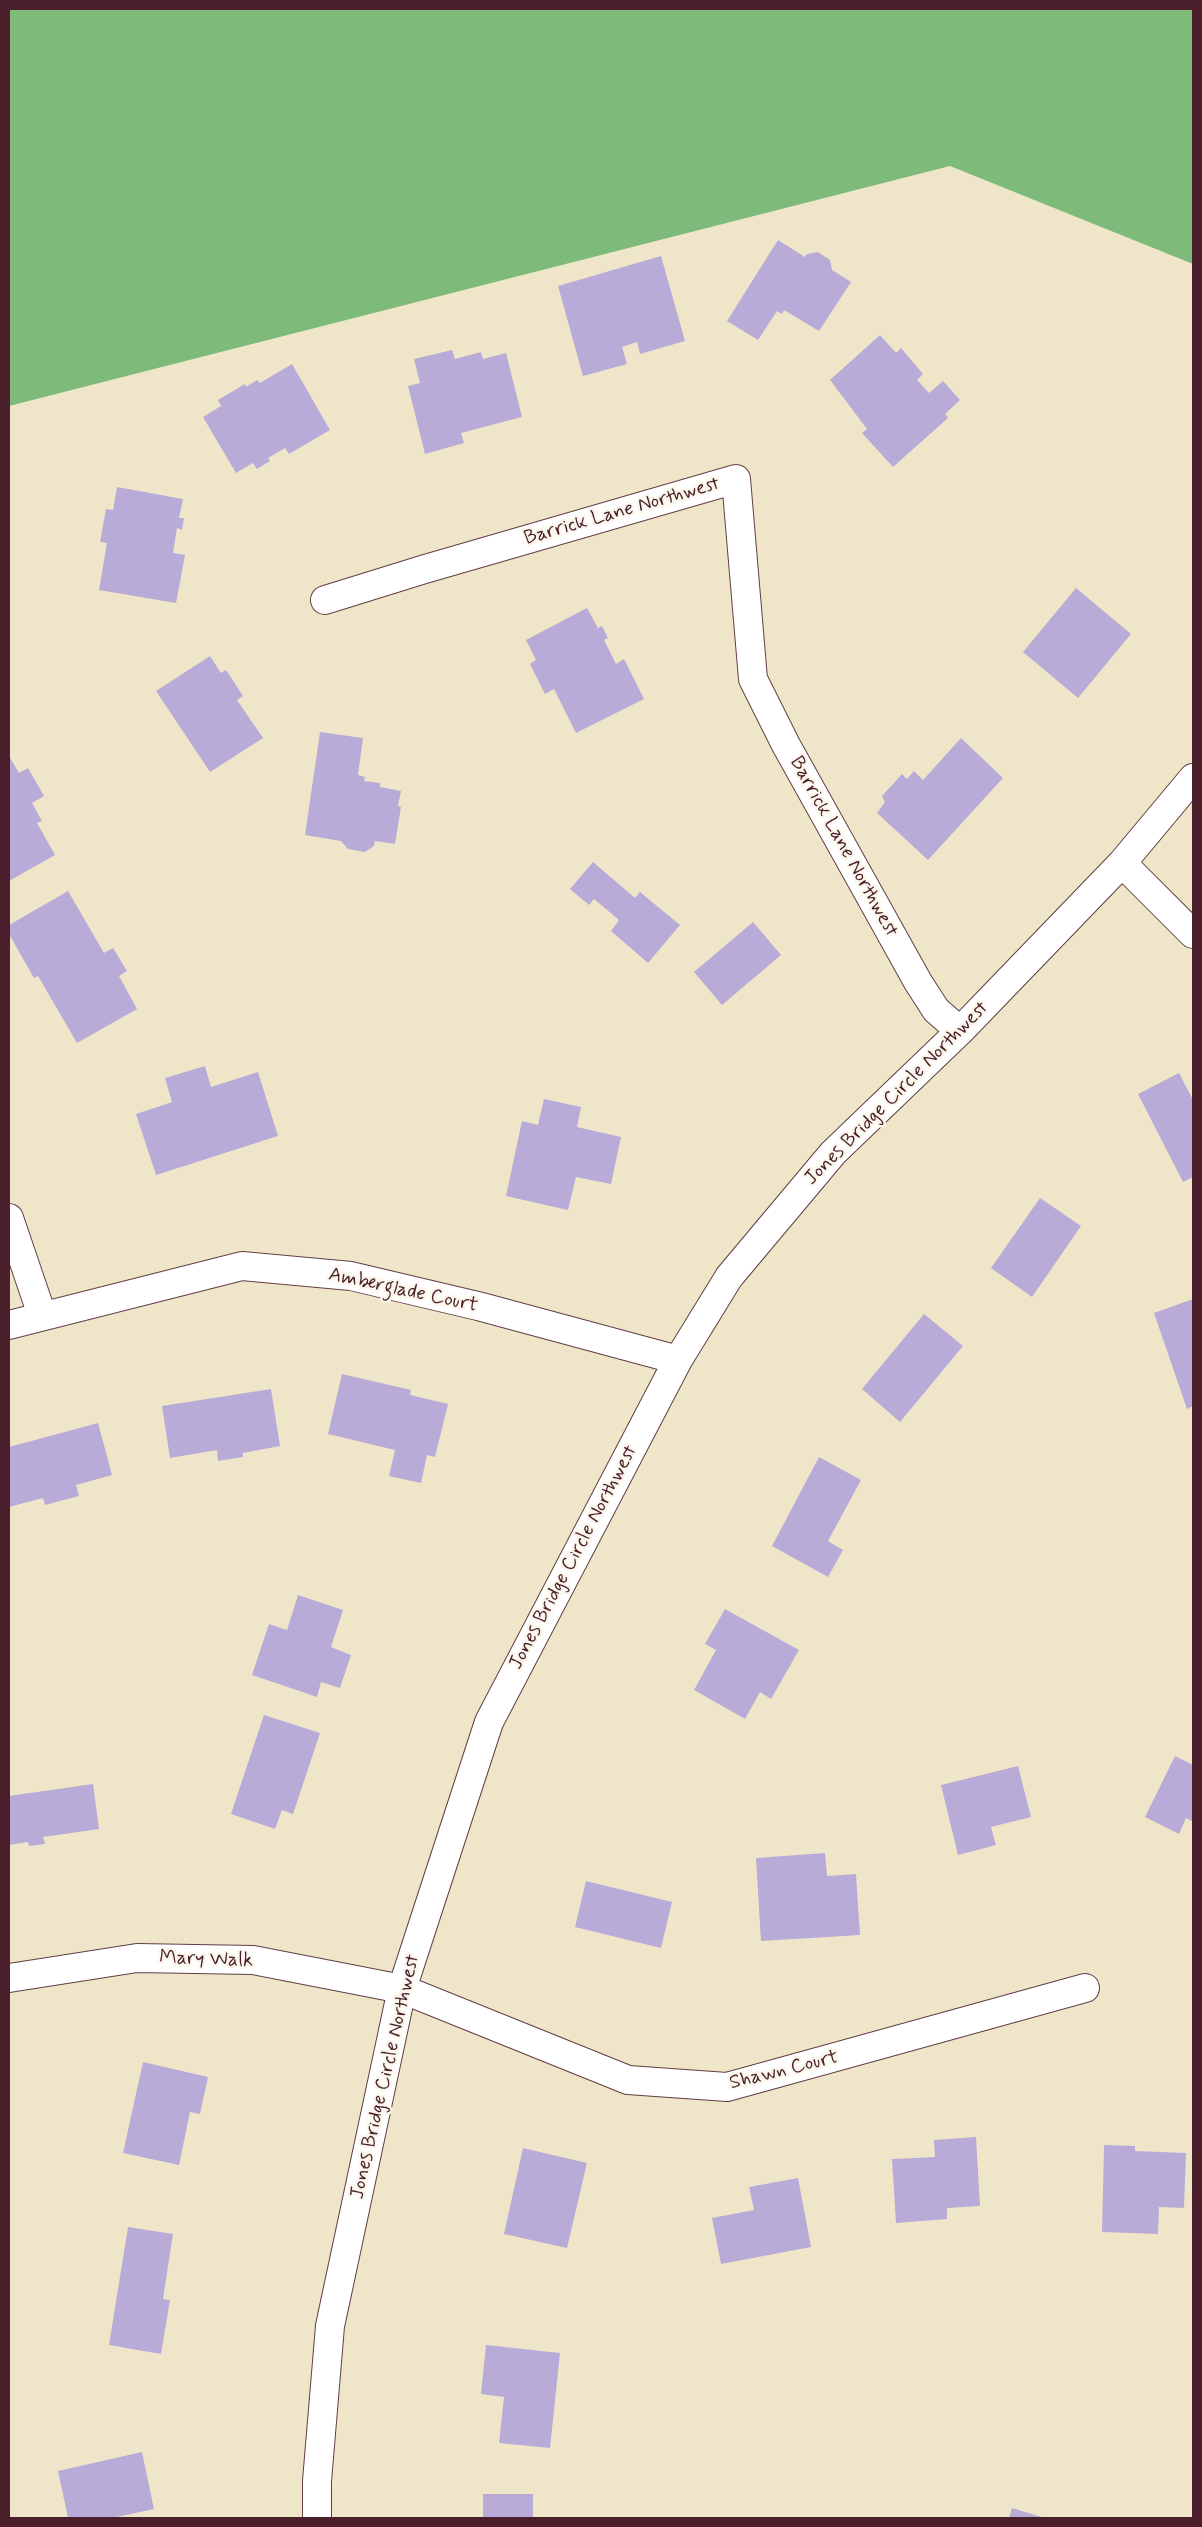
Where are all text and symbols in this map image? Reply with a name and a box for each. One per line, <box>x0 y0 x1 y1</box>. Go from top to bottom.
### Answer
street label: Barrick Lane Northwest <box>521 473 723 551</box>
street label: Barrick Lane Northwest <box>783 753 903 941</box>
street label: Jones Bridge Circle Northwest <box>800 997 994 1191</box>
street label: Amberglade Court <box>326 1263 480 1319</box>
street label: Jones Bridge Circle Northwest <box>505 1442 643 1674</box>
street label: Mary Walk <box>159 1946 253 1974</box>
street label: Jones Bridge Circle Northwest <box>346 1952 426 2202</box>
street label: Shawn Court <box>727 2046 841 2096</box>

